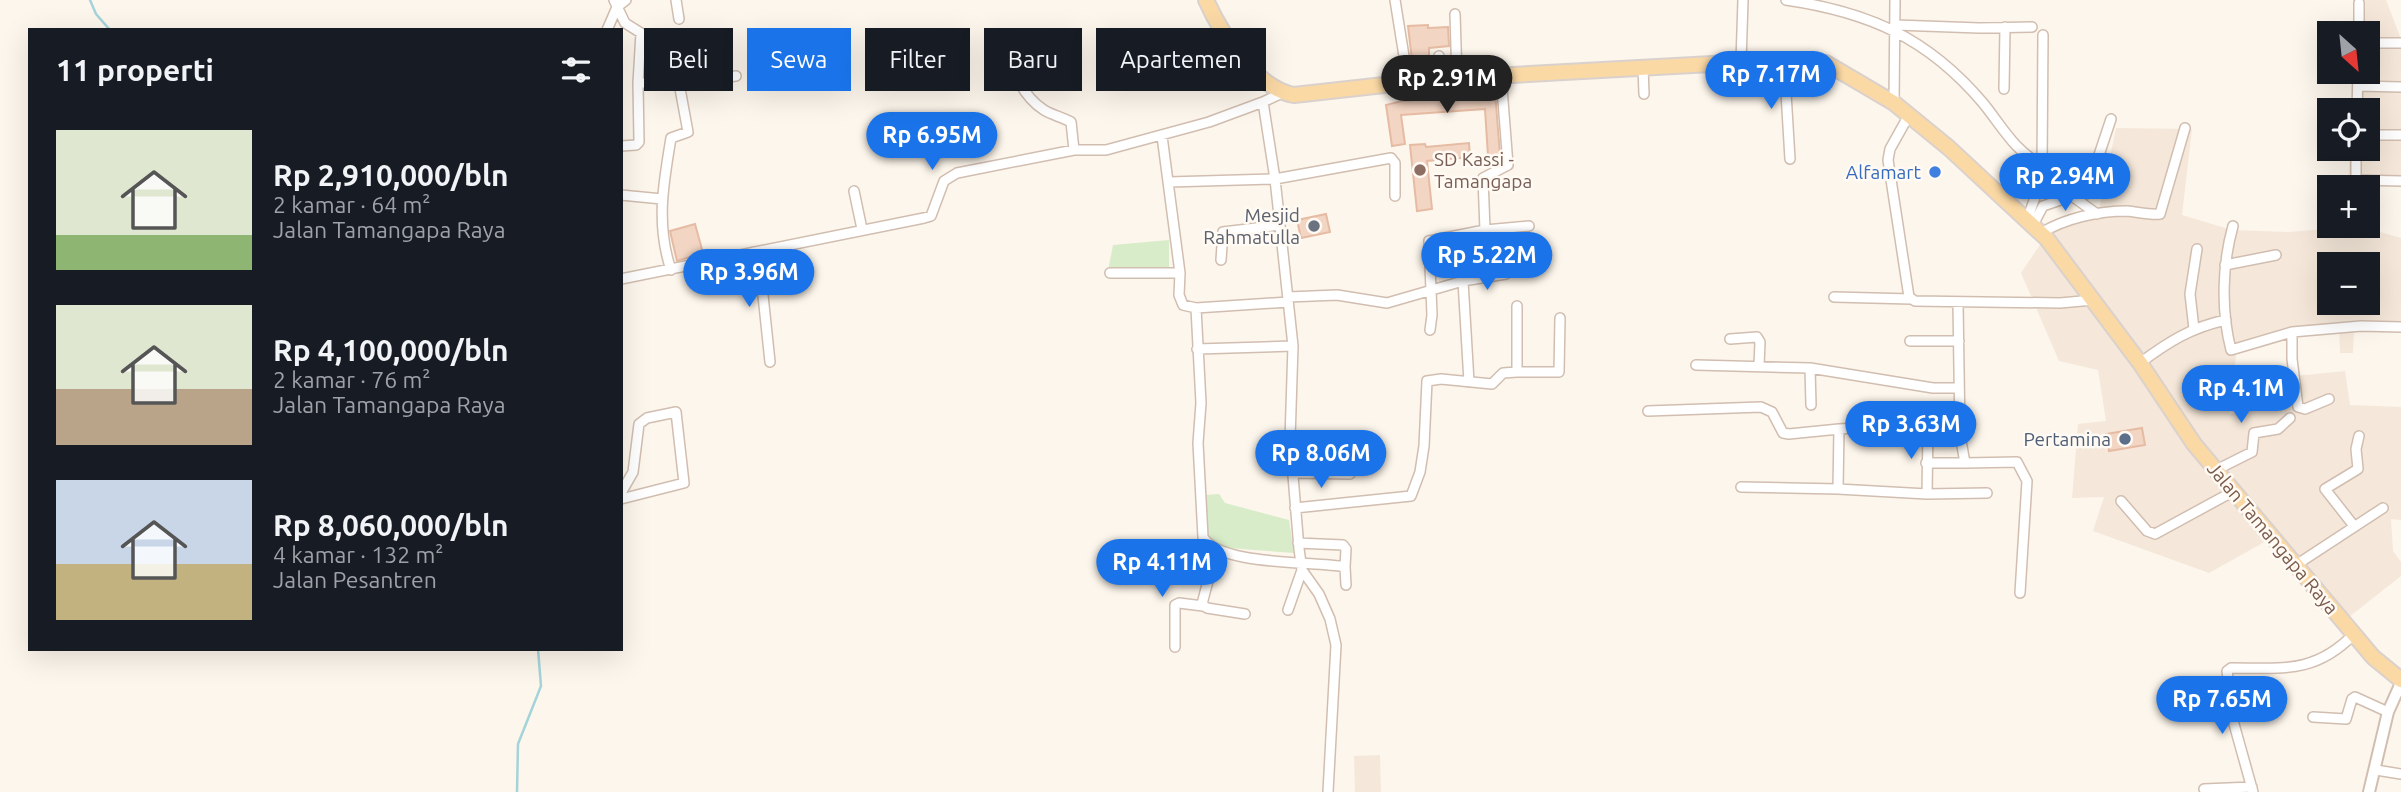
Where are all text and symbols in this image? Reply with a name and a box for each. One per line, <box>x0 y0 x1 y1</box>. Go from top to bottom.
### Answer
north arrow <box>2317 21 2380 84</box>
map controls <box>2317 21 2380 315</box>
chip: Beli <box>644 28 733 91</box>
chip: Sewa <box>747 28 851 91</box>
chip: Filter <box>865 28 970 91</box>
chip: Baru <box>984 28 1082 91</box>
chip: Apartemen <box>1096 28 1266 91</box>
icon: filters <box>557 51 595 89</box>
pin: Rp 7.17M <box>1699 52 1843 111</box>
text: 11 properti <box>56 53 214 87</box>
pin: Rp 2.91M <box>1375 55 1519 115</box>
text: Rp 7.17M <box>1721 61 1821 86</box>
text: Rp 2.91M <box>1397 65 1497 90</box>
button: locate <box>2317 98 2380 161</box>
pin: Rp 6.95M <box>860 113 1004 172</box>
text: Rp 6.95M <box>882 122 982 147</box>
place label: SD Kassi - Tamangapa <box>1434 148 1532 192</box>
pin: Rp 2.94M <box>1993 154 2137 213</box>
icon: home <box>112 158 196 242</box>
text: Rp 2,910,000/bln <box>273 158 509 192</box>
place label: Alfamart <box>1846 161 1922 183</box>
marker: SD Kassi - Tamangapa <box>1412 162 1428 178</box>
text: Rp 2.94M <box>2015 163 2115 188</box>
marker: Alfamart <box>1927 164 1943 180</box>
button: + <box>2317 175 2380 238</box>
text: 2 kamar · 64 m² <box>273 192 431 217</box>
place label: Mesjid Rahmatulla <box>1203 204 1300 248</box>
text: Jalan Tamangapa Raya <box>273 217 506 242</box>
marker: Mesjid Rahmatulla <box>1306 218 1322 234</box>
pin: Rp 5.22M <box>1415 232 1559 292</box>
text: Rp 5.22M <box>1437 242 1537 267</box>
pin: Rp 3.96M <box>677 250 821 309</box>
button: − <box>2317 252 2380 315</box>
text: Rp 3.96M <box>699 259 799 284</box>
icon: home <box>112 333 196 417</box>
text: Rp 4,100,000/bln <box>273 333 509 367</box>
pin: Rp 4.1M <box>2176 366 2306 425</box>
text: 2 kamar · 76 m² <box>273 367 431 392</box>
text: Rp 4.1M <box>2198 375 2284 400</box>
text: Jalan Tamangapa Raya <box>273 392 506 417</box>
pin: Rp 3.63M <box>1839 402 1983 461</box>
text: Rp 3.63M <box>1861 411 1961 436</box>
place label: Pertamina <box>2024 428 2111 450</box>
pin: Rp 8.06M <box>1249 430 1393 490</box>
marker: Pertamina <box>2117 431 2133 447</box>
text: Rp 8.06M <box>1271 440 1371 465</box>
street label: Jalan Tamangapa Raya <box>2203 457 2343 619</box>
icon: home <box>112 508 196 592</box>
text: Rp 8,060,000/bln <box>273 508 509 542</box>
pin: Rp 4.11M <box>1090 540 1234 599</box>
text: 4 kamar · 132 m² <box>273 542 444 567</box>
text: Rp 4.11M <box>1112 549 1212 574</box>
text: Jalan Pesantren <box>273 567 437 592</box>
pin: Rp 7.65M <box>2150 676 2294 736</box>
text: Rp 7.65M <box>2172 686 2272 711</box>

